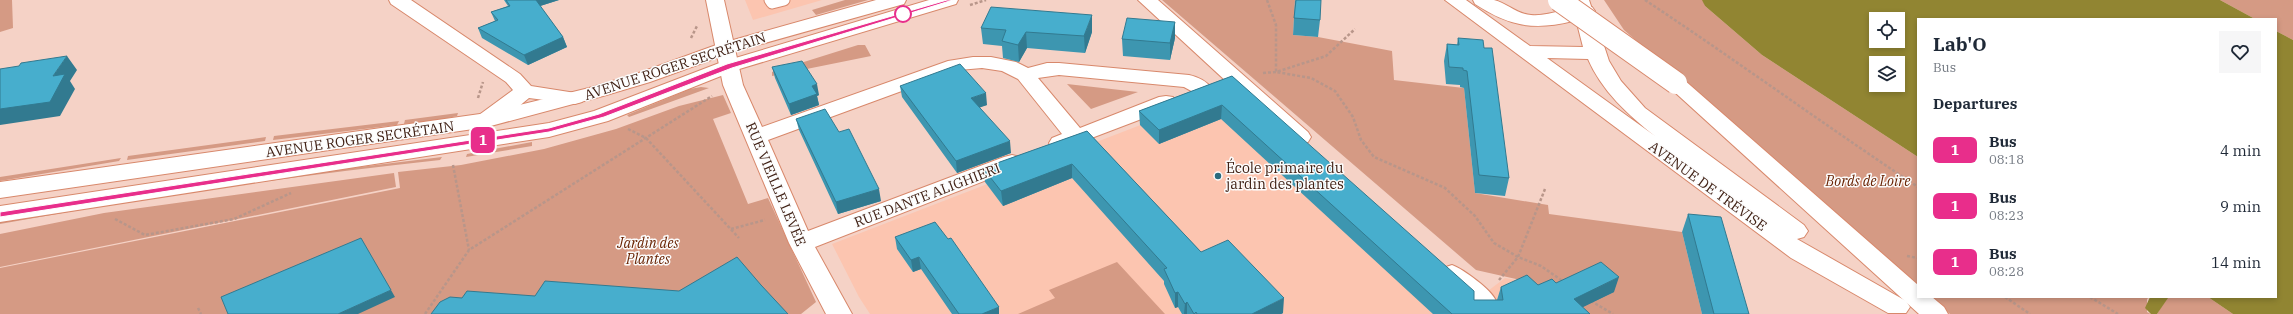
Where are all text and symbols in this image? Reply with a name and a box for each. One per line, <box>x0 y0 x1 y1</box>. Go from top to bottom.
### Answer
unlabelled marker <box>894 5 912 23</box>
map controls <box>1869 12 1905 92</box>
button: locate <box>1869 12 1905 48</box>
street label: AVENUE ROGER SECRÉTAIN <box>582 27 768 104</box>
button: heart <box>2219 31 2261 73</box>
text: Lab'O <box>1933 32 1987 56</box>
button: layers <box>1869 56 1905 92</box>
text: Bus <box>1933 59 1956 76</box>
text: Departures <box>1933 94 2017 113</box>
street label: AVENUE ROGER SECRÉTAIN <box>264 116 455 161</box>
street label: RUE VIEILLE LEVÉE <box>742 119 811 249</box>
line badge: 1 <box>470 127 496 153</box>
text: 1 <box>479 131 487 149</box>
text: Bus <box>1989 132 2017 151</box>
street label: AVENUE DE TRÉVISE <box>1646 136 1771 235</box>
text: 1 <box>1951 141 1959 159</box>
text: 4 min <box>2220 141 2261 160</box>
text: 08:18 <box>1989 151 2024 168</box>
place label: École primaire du jardin des plantes <box>1225 158 1344 193</box>
street label: RUE DANTE ALIGHIERI <box>851 159 1003 231</box>
marker: École primaire du jardin des plantes <box>1213 171 1223 181</box>
park label: Bords de Loire <box>1825 172 1911 190</box>
text: Bus <box>1989 188 2017 207</box>
text: 1 <box>1951 197 1959 215</box>
text: 9 min <box>2220 197 2261 216</box>
text: 08:23 <box>1989 207 2024 224</box>
park label: Jardin des Plantes <box>616 234 679 268</box>
text: Bus <box>1989 244 2017 263</box>
text: 1 <box>1951 253 1959 271</box>
text: 14 min <box>2211 253 2261 272</box>
text: 08:28 <box>1989 263 2024 280</box>

